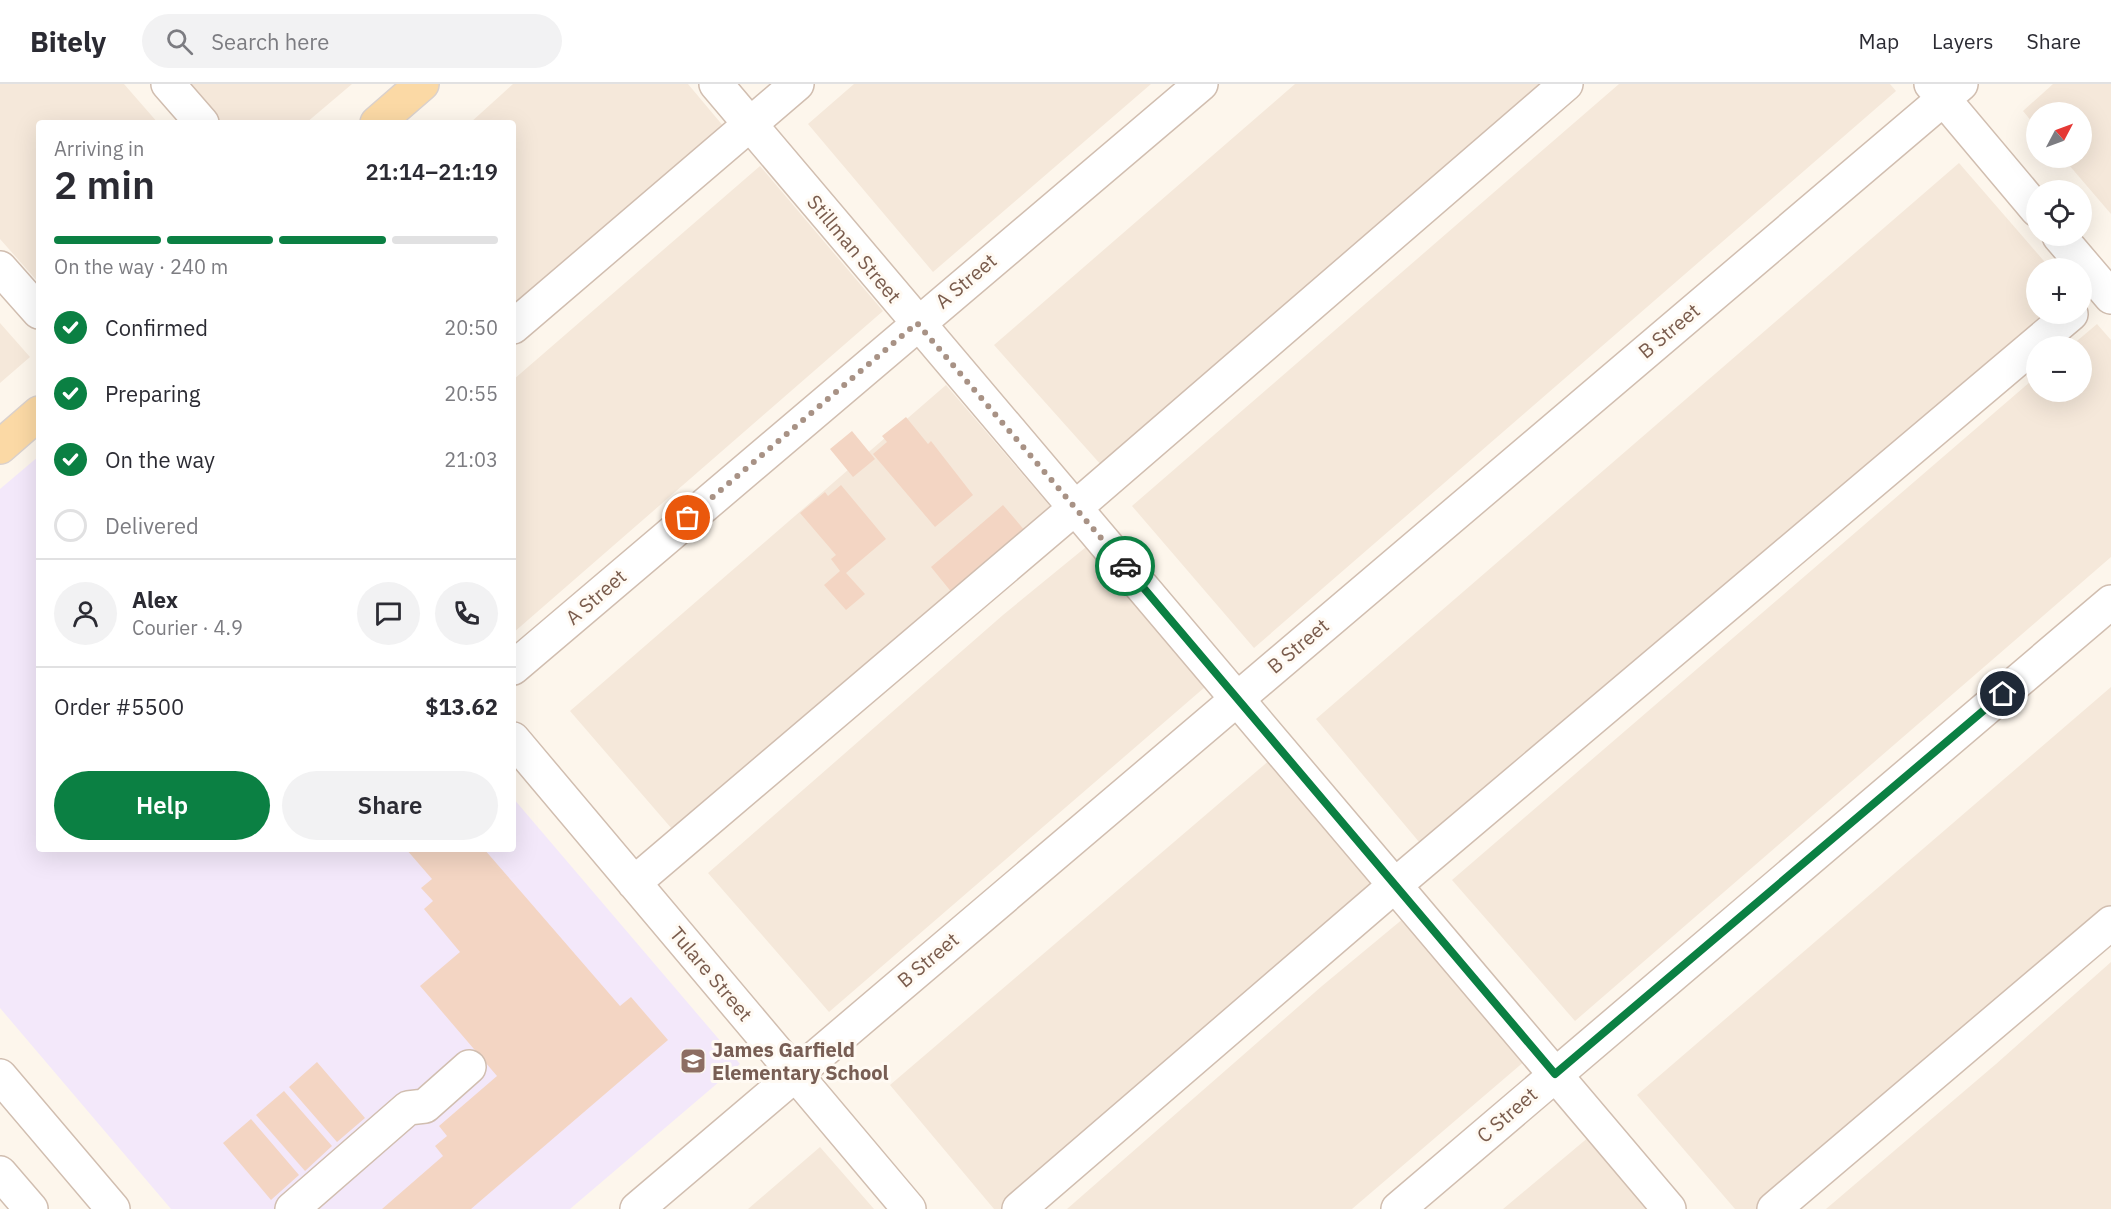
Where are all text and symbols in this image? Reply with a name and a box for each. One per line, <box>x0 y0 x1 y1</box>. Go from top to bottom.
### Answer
search box <box>142 14 562 68</box>
text: Bitely <box>30 23 106 60</box>
icon: search <box>163 25 196 58</box>
text: Search here <box>211 27 329 56</box>
text: Map <box>1859 27 1899 55</box>
text: Layers <box>1932 27 1994 55</box>
text: Share <box>2027 27 2081 55</box>
north arrow <box>2026 102 2092 168</box>
map controls <box>2026 102 2092 402</box>
text: Arriving in <box>54 135 144 162</box>
text: 21:14–21:19 <box>365 157 498 186</box>
text: 2 min <box>54 159 155 210</box>
button: locate <box>2026 180 2092 246</box>
street label: Stillman Street <box>801 189 908 308</box>
street label: A Street <box>929 247 1002 314</box>
text: On the way · 240 m <box>54 253 228 280</box>
button: + <box>2026 258 2092 324</box>
street label: B Street <box>1632 297 1705 364</box>
icon: check <box>54 311 87 344</box>
text: Confirmed <box>105 313 208 342</box>
text: 20:50 <box>444 314 498 341</box>
button: − <box>2026 336 2092 402</box>
icon: check <box>54 377 87 410</box>
text: Preparing <box>105 379 200 408</box>
text: 20:55 <box>444 380 498 407</box>
icon: check <box>54 443 87 476</box>
text: On the way <box>105 445 215 474</box>
text: 21:03 <box>444 446 498 473</box>
pin <box>662 492 713 543</box>
icon: bag <box>671 501 704 534</box>
text: Delivered <box>105 511 199 540</box>
courier <box>1095 536 1155 596</box>
icon: car <box>1109 550 1142 583</box>
street label: A Street <box>559 563 632 631</box>
button: person <box>54 582 117 645</box>
button: chat <box>357 582 420 645</box>
button: phone <box>435 582 498 645</box>
text: Alex <box>132 585 178 614</box>
street label: B Street <box>1261 612 1334 679</box>
text: Courier · 4.9 <box>132 614 243 641</box>
pin <box>1977 668 2028 719</box>
icon: home <box>1986 677 2019 710</box>
text: Order #5500 <box>54 692 184 721</box>
text: $13.62 <box>425 692 498 721</box>
button: Help <box>54 771 270 840</box>
button: Share <box>282 771 498 840</box>
street label: Tulare Street <box>664 921 759 1027</box>
street label: B Street <box>891 926 964 993</box>
place label: James Garfield Elementary School <box>712 1036 889 1086</box>
school or university icon: James Garfield Elementary School <box>678 1046 708 1076</box>
street label: C Street <box>1471 1081 1543 1148</box>

